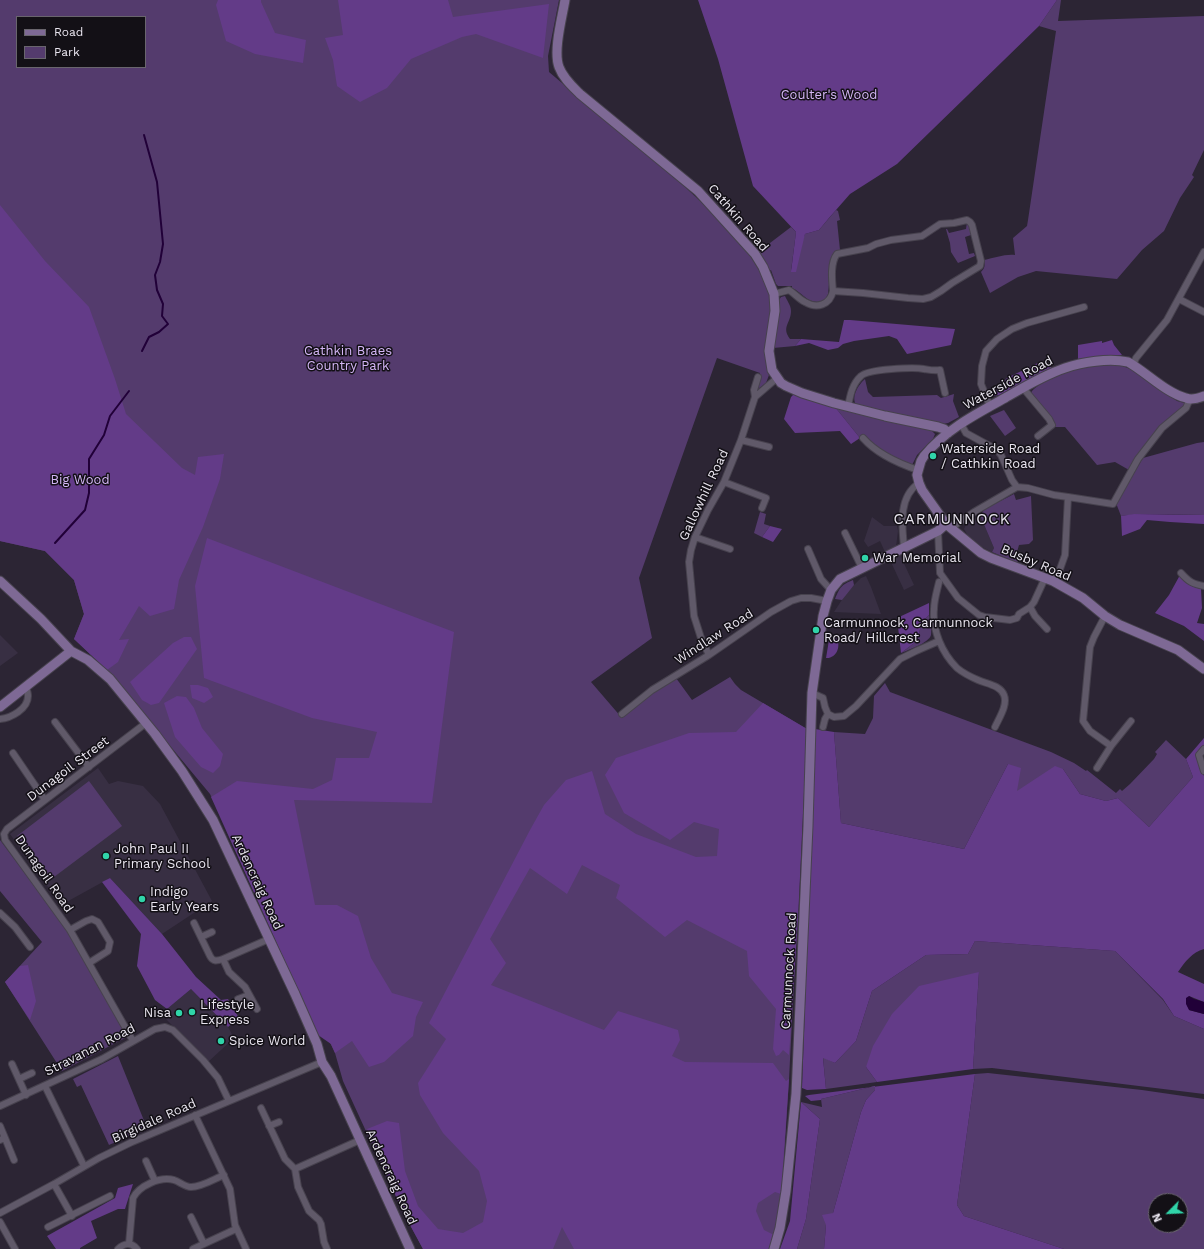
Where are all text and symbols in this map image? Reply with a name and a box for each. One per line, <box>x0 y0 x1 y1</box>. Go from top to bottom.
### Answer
legend <box>16 16 146 68</box>
text: Road <box>54 25 83 39</box>
text: Park <box>54 45 80 59</box>
park label: Coulter's Wood <box>781 87 877 103</box>
street label: Cathkin Road <box>704 181 772 255</box>
park label: Cathkin Braes Country Park <box>304 343 392 374</box>
street label: Waterside Road <box>961 353 1055 413</box>
place label: Waterside Road / Cathkin Road <box>941 441 1040 472</box>
street label: Gallowhill Road <box>676 447 732 543</box>
marker: Waterside Road / Cathkin Road <box>928 451 938 461</box>
park label: Big Wood <box>50 472 110 488</box>
district label: CARMUNNOCK <box>894 511 1010 529</box>
street label: Busby Road <box>999 541 1073 585</box>
place label: War Memorial <box>873 550 961 566</box>
marker: War Memorial <box>860 553 870 563</box>
street label: Windlaw Road <box>672 606 756 668</box>
place label: Carmunnock, Carmunnock Road/ Hillcrest <box>824 615 993 646</box>
marker: Carmunnock, Carmunnock Road/ Hillcrest <box>811 625 821 635</box>
street label: Dunagoil Street <box>24 733 112 805</box>
street label: Dunagoil Road <box>11 832 77 916</box>
street label: Ardencraig Road <box>228 832 286 932</box>
place label: John Paul II Primary School <box>114 841 210 872</box>
marker: John Paul II Primary School <box>101 851 111 861</box>
place label: Indigo Early Years <box>150 884 219 915</box>
marker: Indigo Early Years <box>137 894 147 904</box>
street label: Carmunnock Road <box>778 912 800 1030</box>
place label: Lifestyle Express <box>200 997 254 1028</box>
place label: Nisa <box>144 1005 171 1021</box>
marker: Lifestyle Express <box>187 1007 197 1017</box>
marker: Nisa <box>174 1008 184 1018</box>
street label: Stravanan Road <box>42 1020 138 1080</box>
place label: Spice World <box>229 1033 305 1049</box>
marker: Spice World <box>216 1036 226 1046</box>
street label: Birgidale Road <box>110 1095 198 1147</box>
street label: Ardencraig Road <box>362 1127 420 1227</box>
north arrow <box>1148 1193 1188 1233</box>
text: N <box>1150 1211 1165 1224</box>

